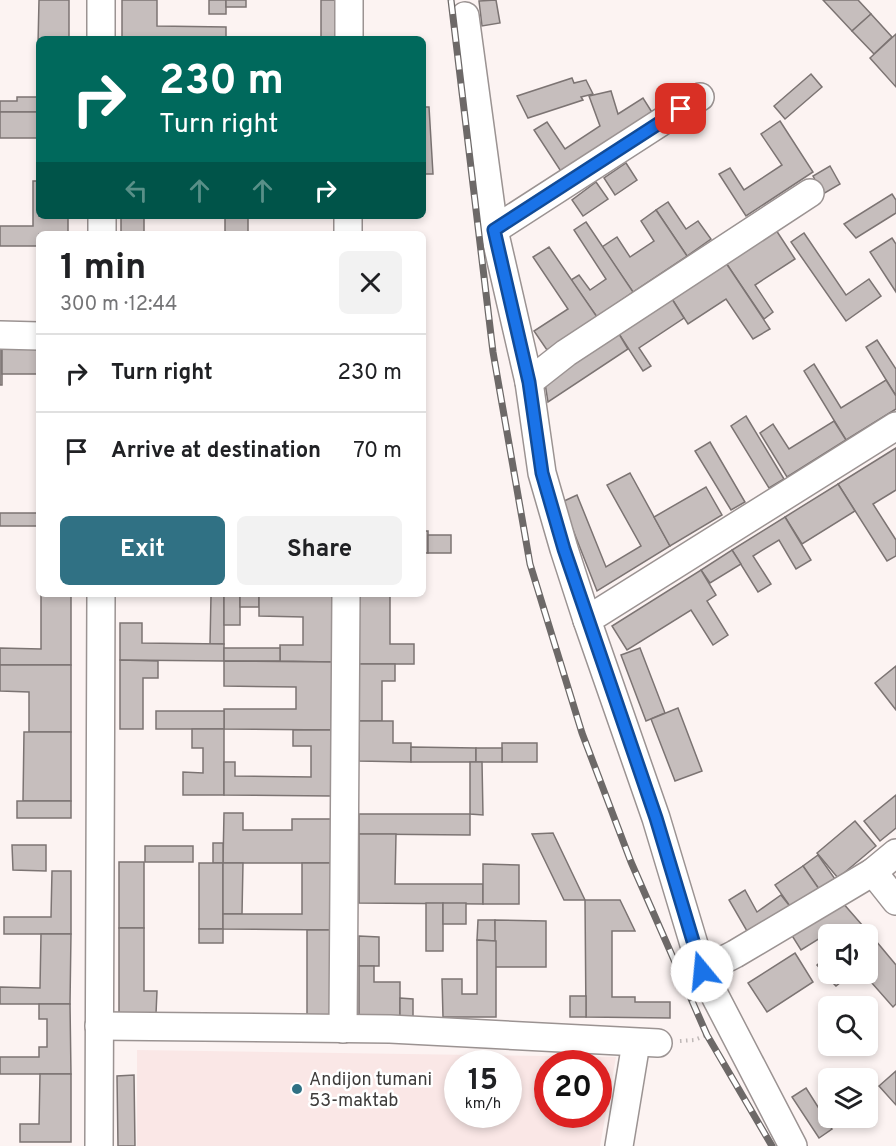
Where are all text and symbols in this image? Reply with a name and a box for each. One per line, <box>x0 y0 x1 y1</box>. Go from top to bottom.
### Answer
text: 230 m <box>159 56 284 109</box>
icon: right <box>60 60 138 138</box>
pin <box>655 83 706 134</box>
icon: arrive <box>664 92 697 125</box>
text: Turn right <box>159 108 278 142</box>
icon: left <box>120 174 153 207</box>
icon: ahead <box>183 174 216 207</box>
icon: ahead <box>246 174 279 207</box>
icon: right <box>309 174 342 207</box>
text: 1 min <box>60 246 146 292</box>
button: close <box>339 251 402 314</box>
text: 300 m · 12:44 <box>60 292 177 318</box>
icon: right <box>60 357 93 390</box>
text: Turn right <box>111 360 213 387</box>
text: 230 m <box>338 360 402 387</box>
icon: arrive <box>60 435 93 468</box>
text: Arrive at destination <box>111 438 321 465</box>
text: 70 m <box>353 438 402 465</box>
button: Exit <box>60 516 225 585</box>
button: Share <box>237 516 402 585</box>
map controls <box>818 924 878 1128</box>
button: sound <box>818 924 878 984</box>
position arrow <box>670 939 734 1003</box>
button: search <box>818 996 878 1056</box>
speed limit sign: 20 <box>534 1050 612 1128</box>
text: 15 <box>468 1063 498 1100</box>
button: layers <box>818 1068 878 1128</box>
place label: Andijon tumani 53-maktab <box>309 1069 432 1113</box>
marker: Andijon tumani 53-maktab <box>290 1082 304 1096</box>
text: km/h <box>465 1095 501 1114</box>

